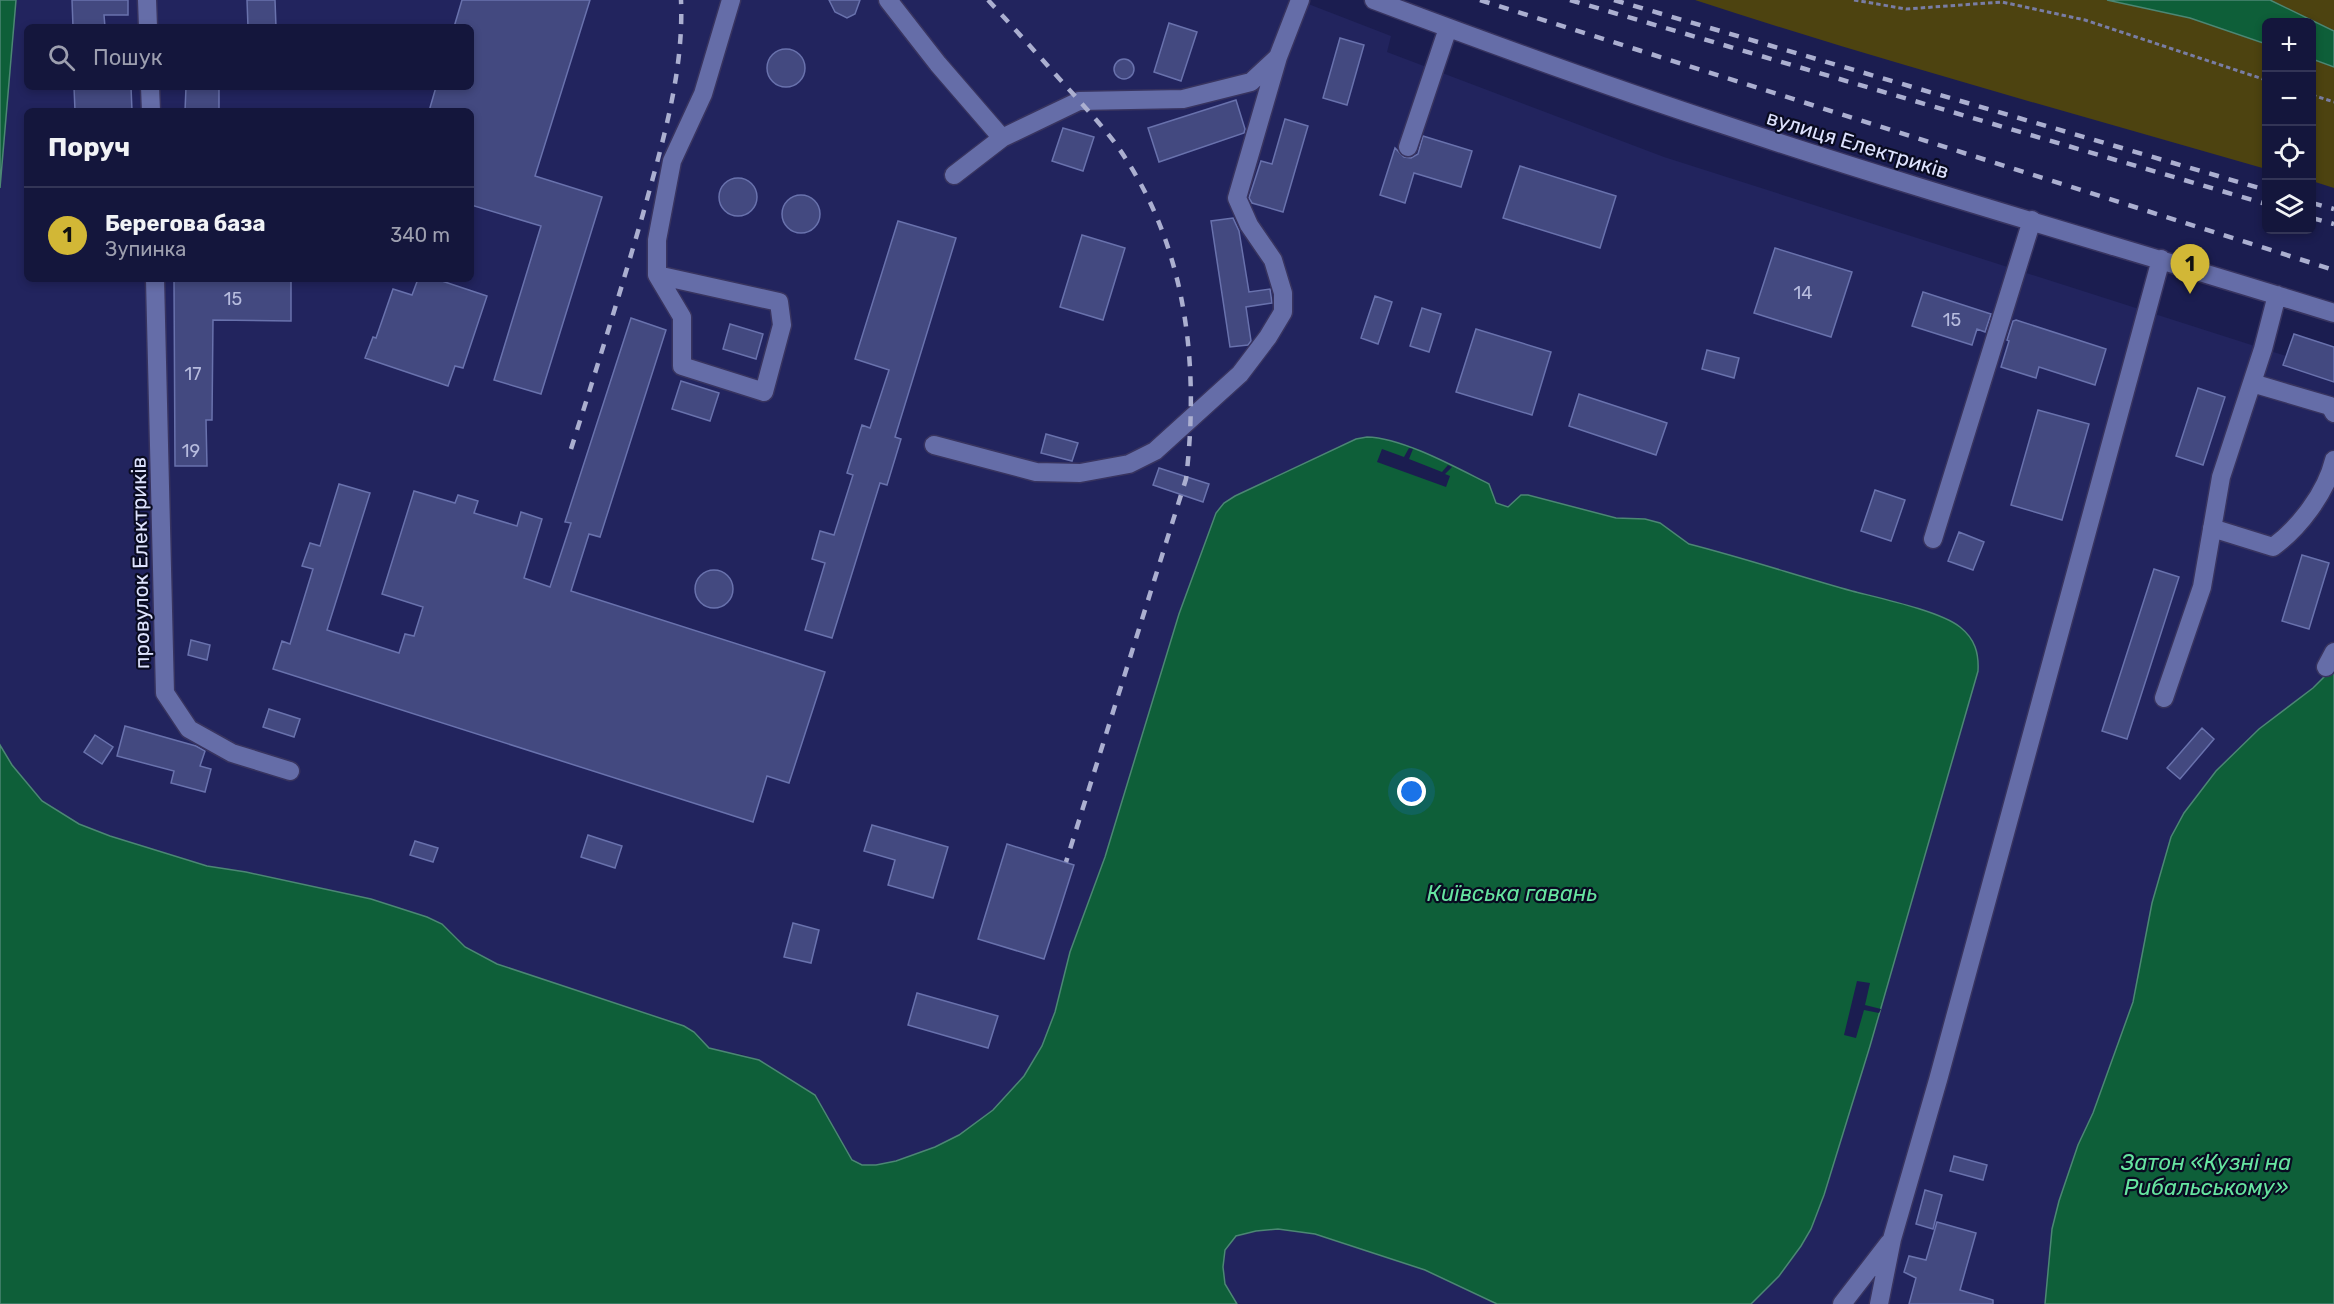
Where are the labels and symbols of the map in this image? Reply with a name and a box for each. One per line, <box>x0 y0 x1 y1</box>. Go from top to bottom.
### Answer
street label: вулиця Електриків <box>1764 104 1952 184</box>
pin: 1 <box>2170 244 2210 294</box>
house number: 14 <box>1794 282 1812 304</box>
house number: 15 <box>224 288 242 310</box>
house number: 15 <box>1943 309 1961 331</box>
house number: 17 <box>185 363 201 385</box>
house number: 19 <box>182 440 200 462</box>
street label: провулок Електриків <box>126 457 154 669</box>
your location <box>1397 777 1426 806</box>
water label: Київська гавань <box>1427 880 1597 907</box>
water label: Затон «Кузні на Рибальському» <box>2120 1149 2291 1201</box>

